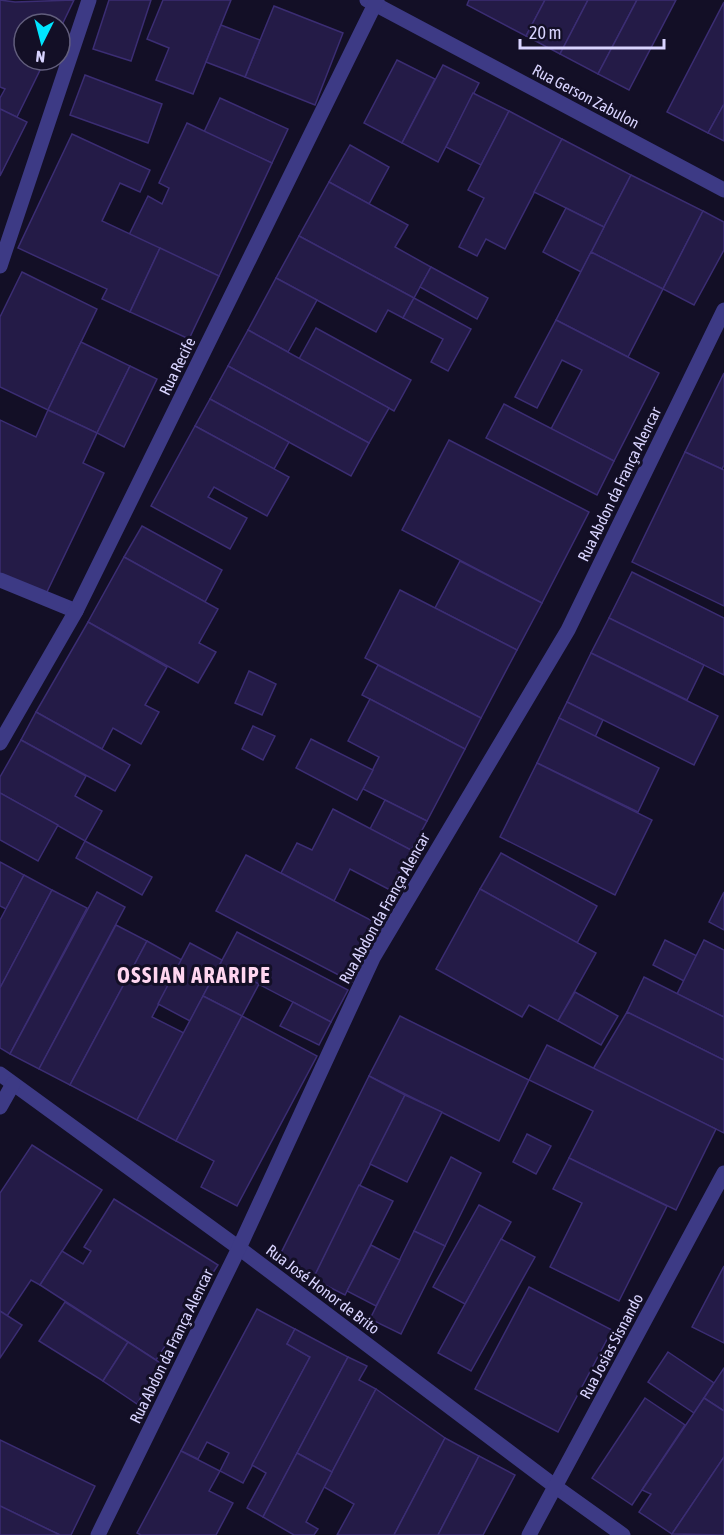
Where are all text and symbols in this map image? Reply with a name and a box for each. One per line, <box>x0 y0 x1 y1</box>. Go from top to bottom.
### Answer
north arrow <box>12 12 72 72</box>
scale bar <box>520 12 664 50</box>
text: 20 m <box>529 22 561 43</box>
text: N <box>35 47 46 66</box>
street label: Rua Gerson Zabulon <box>530 60 642 132</box>
street label: Rua Recife <box>155 334 199 398</box>
street label: Rua Abdon da França Alencar <box>574 404 665 565</box>
street label: Rua Abdon da França Alencar <box>335 829 434 987</box>
district label: OSSIAN ARARIPE <box>117 962 271 988</box>
street label: Rua José Honor de Brito <box>263 1241 383 1337</box>
street label: Rua Abdon da França Alencar <box>126 1266 217 1427</box>
street label: Rua Josias Sisnando <box>576 1290 646 1402</box>

